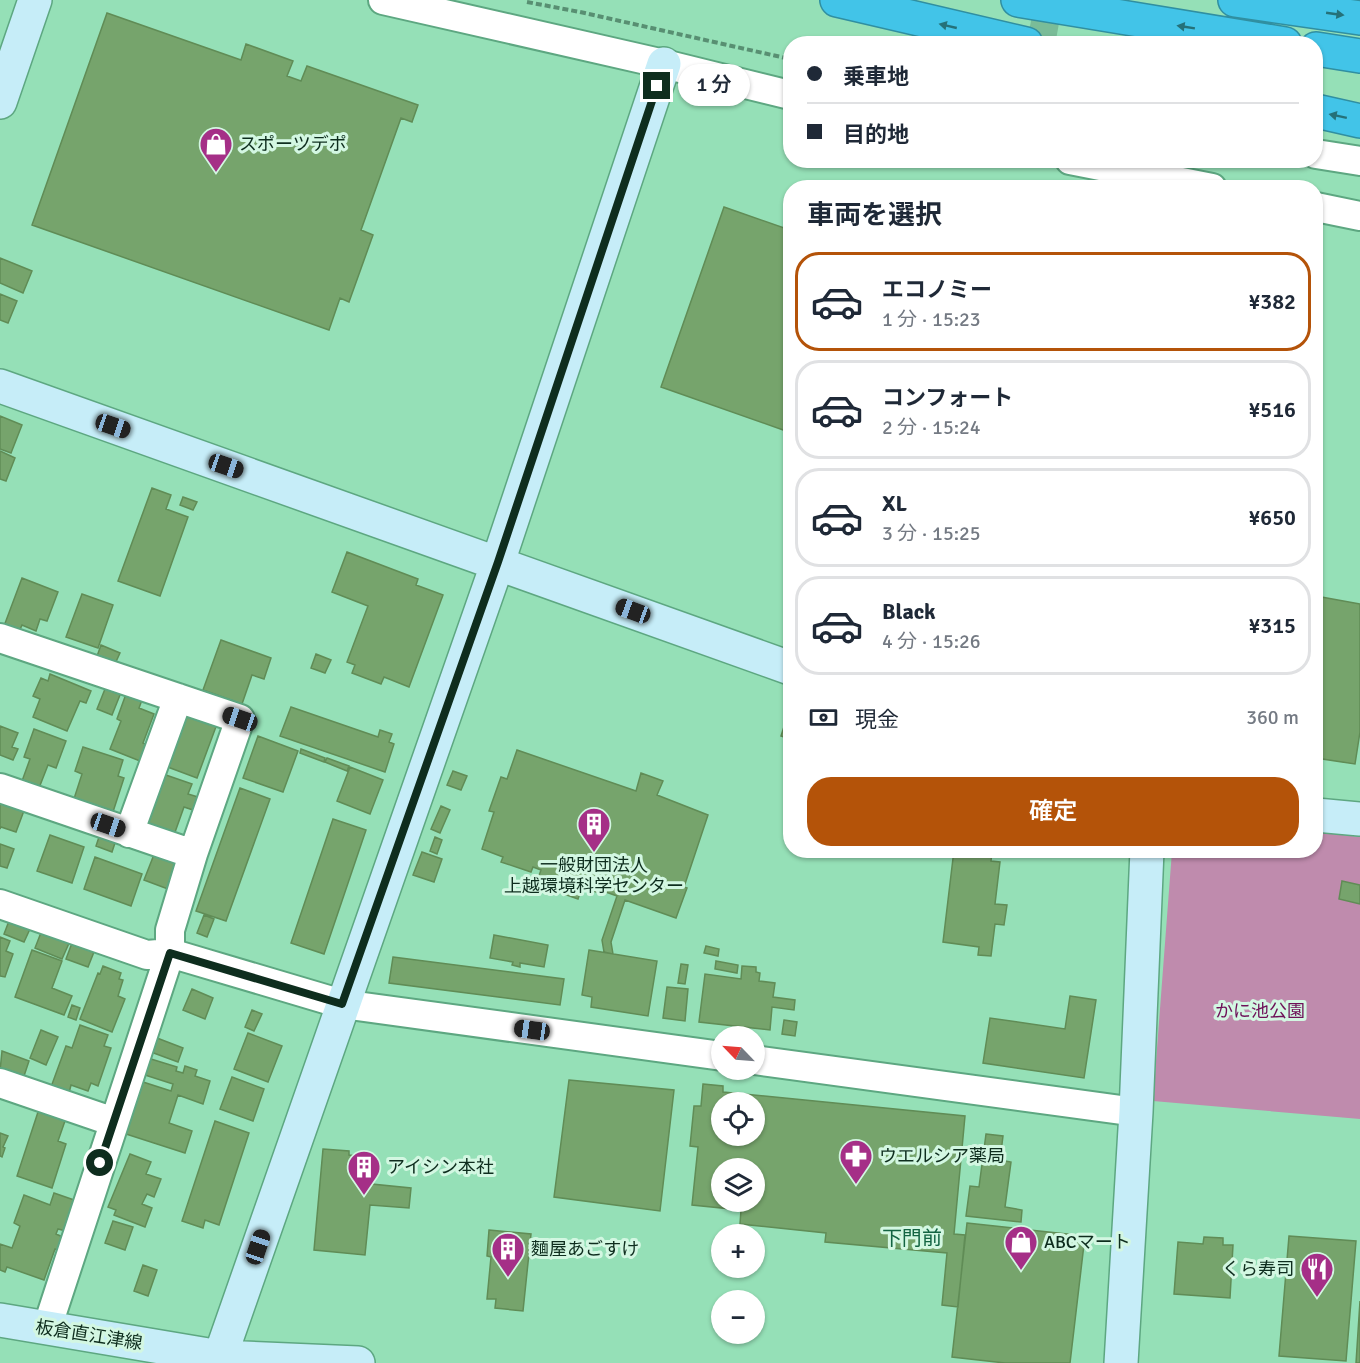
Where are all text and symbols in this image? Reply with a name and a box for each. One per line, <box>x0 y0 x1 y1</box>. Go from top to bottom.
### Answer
one-way arrow <box>1325 10 1344 19</box>
one-way arrow <box>939 20 957 30</box>
one-way arrow <box>1176 23 1195 32</box>
text: 乗車地 <box>843 63 909 90</box>
callout: 1 分 <box>678 65 750 107</box>
route end <box>643 72 670 99</box>
text: 1 分 <box>696 72 732 97</box>
one-way arrow <box>1328 111 1347 120</box>
text: 目的地 <box>843 121 909 148</box>
shop icon: スポーツデポ <box>198 126 234 173</box>
place label: スポーツデポ <box>239 133 347 155</box>
text: 車両を選択 <box>807 199 942 232</box>
icon: car <box>810 275 864 329</box>
text: エコノミー <box>882 276 992 303</box>
text: ¥382 <box>1248 288 1296 315</box>
text: 1 分 · 15:23 <box>882 307 981 332</box>
icon: car <box>810 383 864 437</box>
text: コンフォート <box>882 384 1013 411</box>
text: ¥516 <box>1248 396 1296 423</box>
car <box>93 412 133 440</box>
text: 2 分 · 15:24 <box>882 415 981 440</box>
car <box>206 452 246 480</box>
text: XL <box>882 490 907 517</box>
icon: car <box>810 491 864 545</box>
text: ¥650 <box>1248 504 1296 531</box>
text: 3 分 · 15:25 <box>882 521 981 546</box>
car <box>613 596 653 626</box>
text: Black <box>882 598 936 625</box>
icon: car <box>810 599 864 653</box>
text: ¥315 <box>1248 612 1296 639</box>
text: 4 分 · 15:26 <box>882 629 981 654</box>
icon: cash <box>807 701 840 734</box>
car <box>220 705 260 733</box>
text: 360 m <box>1246 705 1299 730</box>
text: 現金 <box>855 706 899 733</box>
button: 確定 <box>807 777 1299 846</box>
building icon: 一般財団法人 上越環境科学センター <box>576 806 612 853</box>
car <box>88 811 128 839</box>
place label: 一般財団法人 上越環境科学センター <box>504 854 684 897</box>
park label: かに池公園 <box>1215 1000 1305 1022</box>
car <box>513 1019 551 1041</box>
north arrow <box>711 1026 765 1080</box>
map controls <box>711 1026 765 1344</box>
button: locate <box>711 1092 765 1146</box>
pharmacy icon: ウエルシア薬局 <box>838 1138 874 1185</box>
place label: ウエルシア薬局 <box>879 1145 1005 1167</box>
route start <box>86 1149 113 1176</box>
building icon: アイシン本社 <box>346 1149 382 1196</box>
place label: アイシン本社 <box>387 1156 494 1178</box>
button: layers <box>711 1158 765 1212</box>
button: + <box>711 1224 765 1278</box>
shop icon: ABCマート <box>1003 1224 1039 1271</box>
district label: 下門前 <box>882 1226 942 1251</box>
car <box>244 1227 272 1267</box>
building icon: 麵屋あごすけ <box>490 1231 526 1278</box>
place label: ABCマート <box>1044 1231 1131 1253</box>
place label: 麵屋あごすけ <box>531 1238 639 1260</box>
restaurant icon: くら寿司 <box>1299 1251 1335 1298</box>
place label: くら寿司 <box>1222 1258 1294 1280</box>
button: − <box>711 1290 765 1344</box>
street label: 板倉直江津線 <box>34 1316 144 1354</box>

